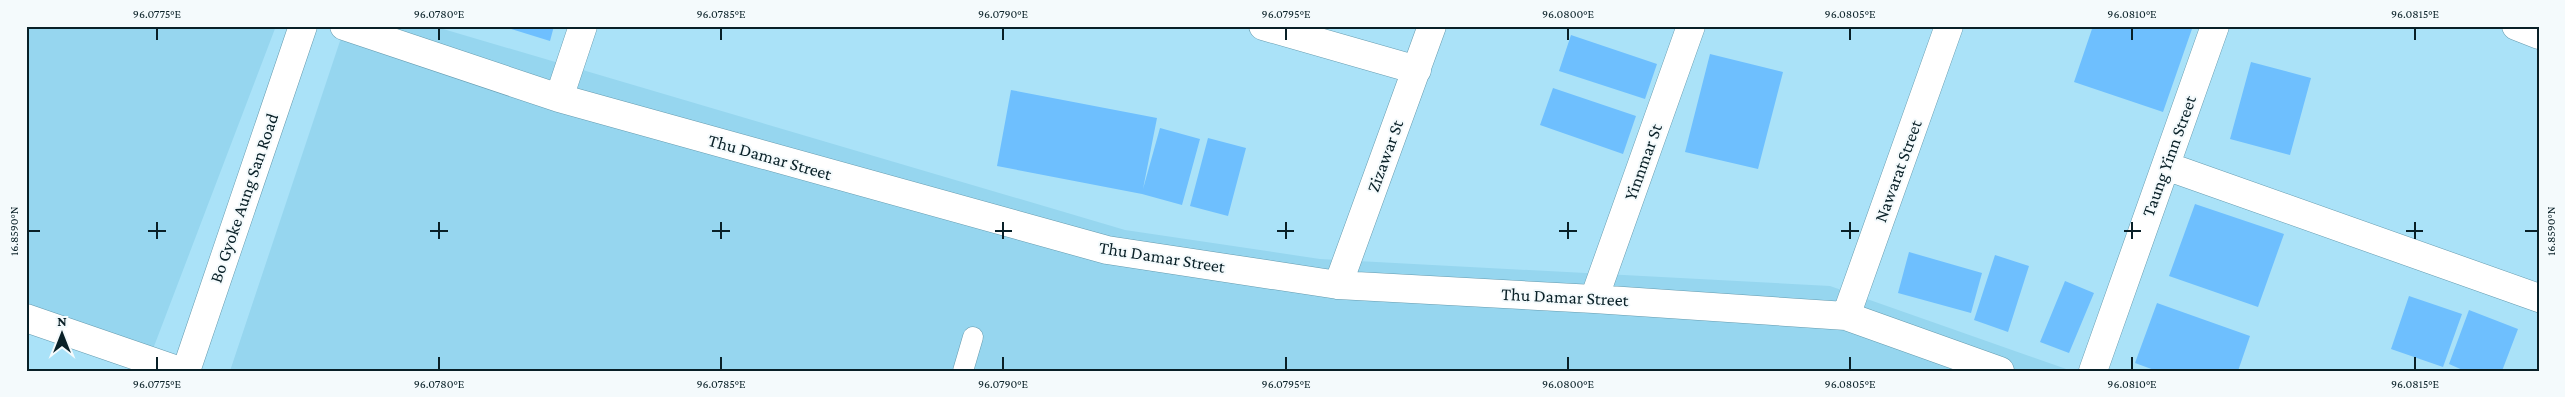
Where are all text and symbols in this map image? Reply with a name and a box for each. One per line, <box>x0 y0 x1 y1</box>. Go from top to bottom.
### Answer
text: 96.0775°E <box>133 7 182 21</box>
text: 96.0780°E <box>414 7 465 21</box>
text: 96.0785°E <box>696 7 746 21</box>
text: 96.0790°E <box>978 7 1029 21</box>
text: 96.0795°E <box>1262 7 1311 21</box>
text: 96.0800°E <box>1542 7 1595 21</box>
text: 96.0805°E <box>1825 7 1876 21</box>
text: 96.0810°E <box>2107 7 2157 21</box>
text: 96.0815°E <box>2391 7 2440 21</box>
street label: Taung Yinn Street <box>2138 92 2201 219</box>
street label: Bo Gyoke Aung San Road <box>206 110 283 285</box>
street label: Zizawar St <box>1363 116 1408 195</box>
street label: Nawarat Street <box>1870 116 1926 225</box>
street label: Yinnmar St <box>1620 120 1666 203</box>
street label: Thu Damar Street <box>706 130 835 184</box>
text: 16.8590°N <box>7 206 21 256</box>
text: 16.8590°N <box>2544 206 2558 256</box>
street label: Thu Damar Street <box>1097 237 1228 277</box>
street label: Thu Damar Street <box>1501 284 1630 310</box>
north arrow <box>38 310 88 360</box>
text: N <box>57 313 67 329</box>
text: 96.0775°E <box>133 377 182 391</box>
text: 96.0780°E <box>414 377 465 391</box>
text: 96.0785°E <box>696 377 746 391</box>
text: 96.0790°E <box>978 377 1029 391</box>
text: 96.0795°E <box>1262 377 1311 391</box>
text: 96.0800°E <box>1542 377 1595 391</box>
text: 96.0805°E <box>1825 377 1876 391</box>
text: 96.0810°E <box>2107 377 2157 391</box>
text: 96.0815°E <box>2391 377 2440 391</box>

